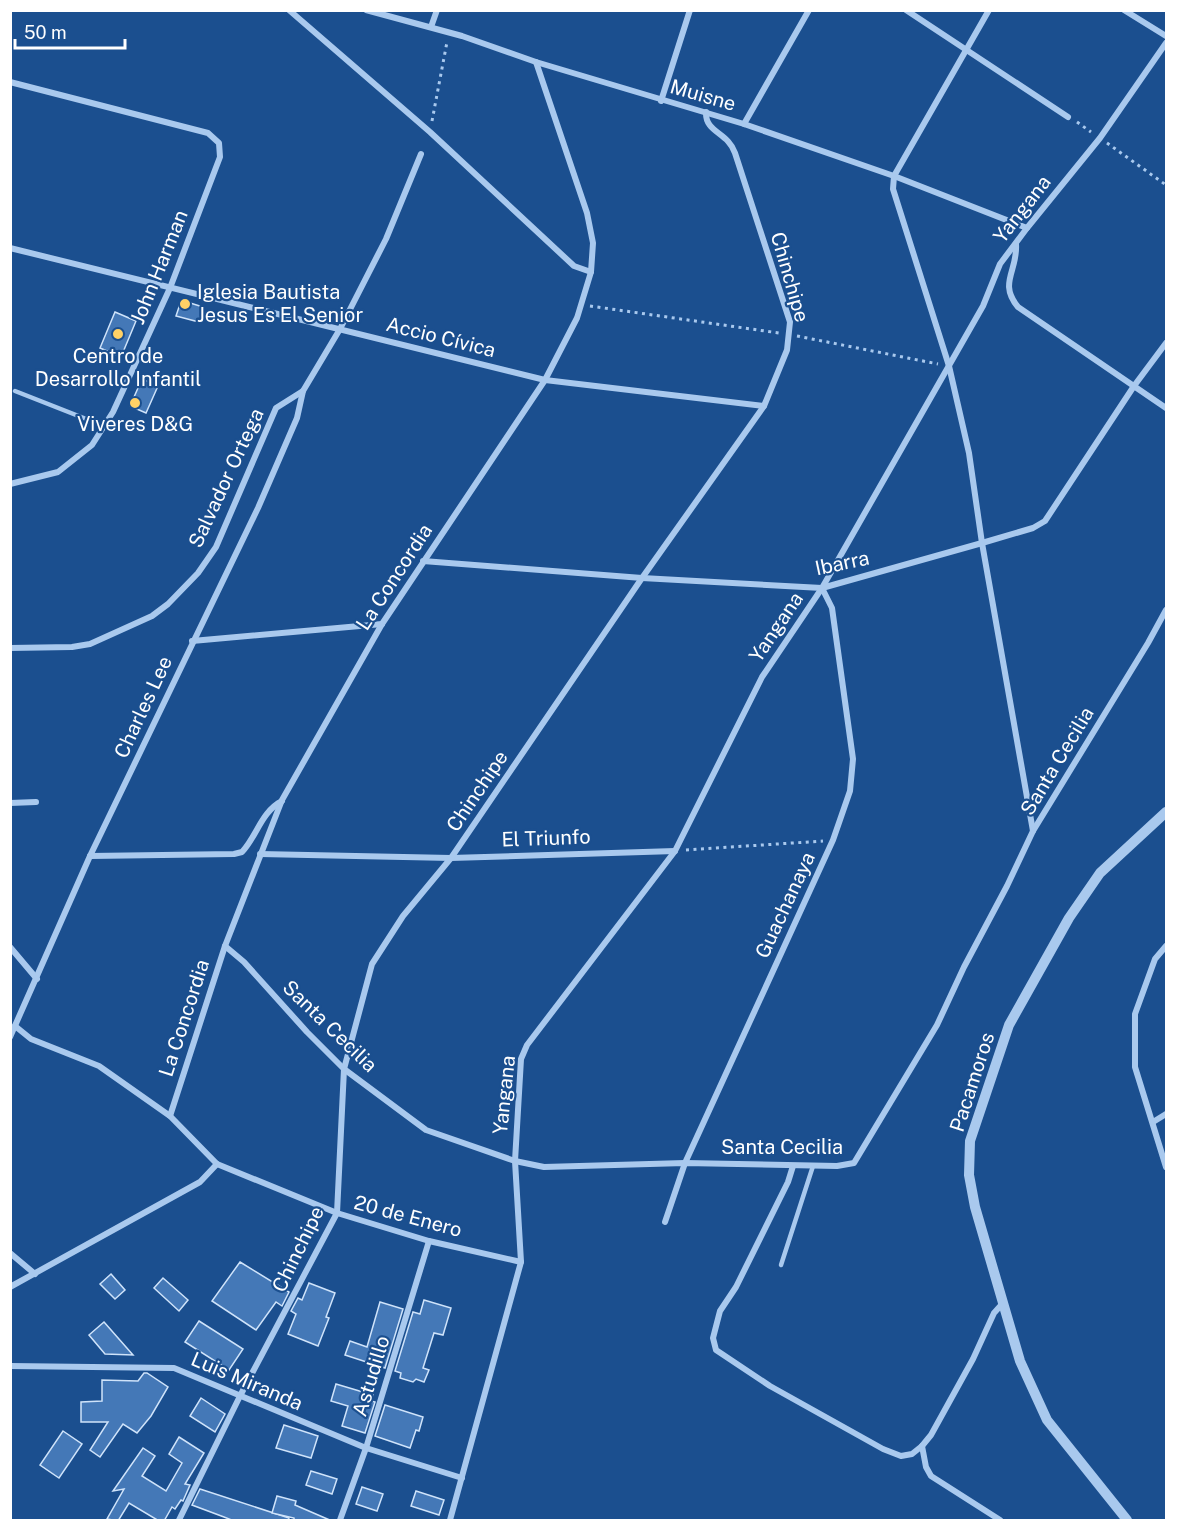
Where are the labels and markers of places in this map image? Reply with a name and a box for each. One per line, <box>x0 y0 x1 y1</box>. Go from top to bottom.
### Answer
place label: Iglesia Bautista Jesus Es El Senior <box>197 280 363 327</box>
marker: Iglesia Bautista Jesus Es El Senior <box>178 297 192 311</box>
marker: Centro de Desarrollo Infantil <box>111 327 125 341</box>
place label: Centro de Desarrollo Infantil <box>35 344 201 391</box>
marker: Viveres D&G <box>128 396 142 410</box>
place label: Viveres D&G <box>77 412 193 436</box>

